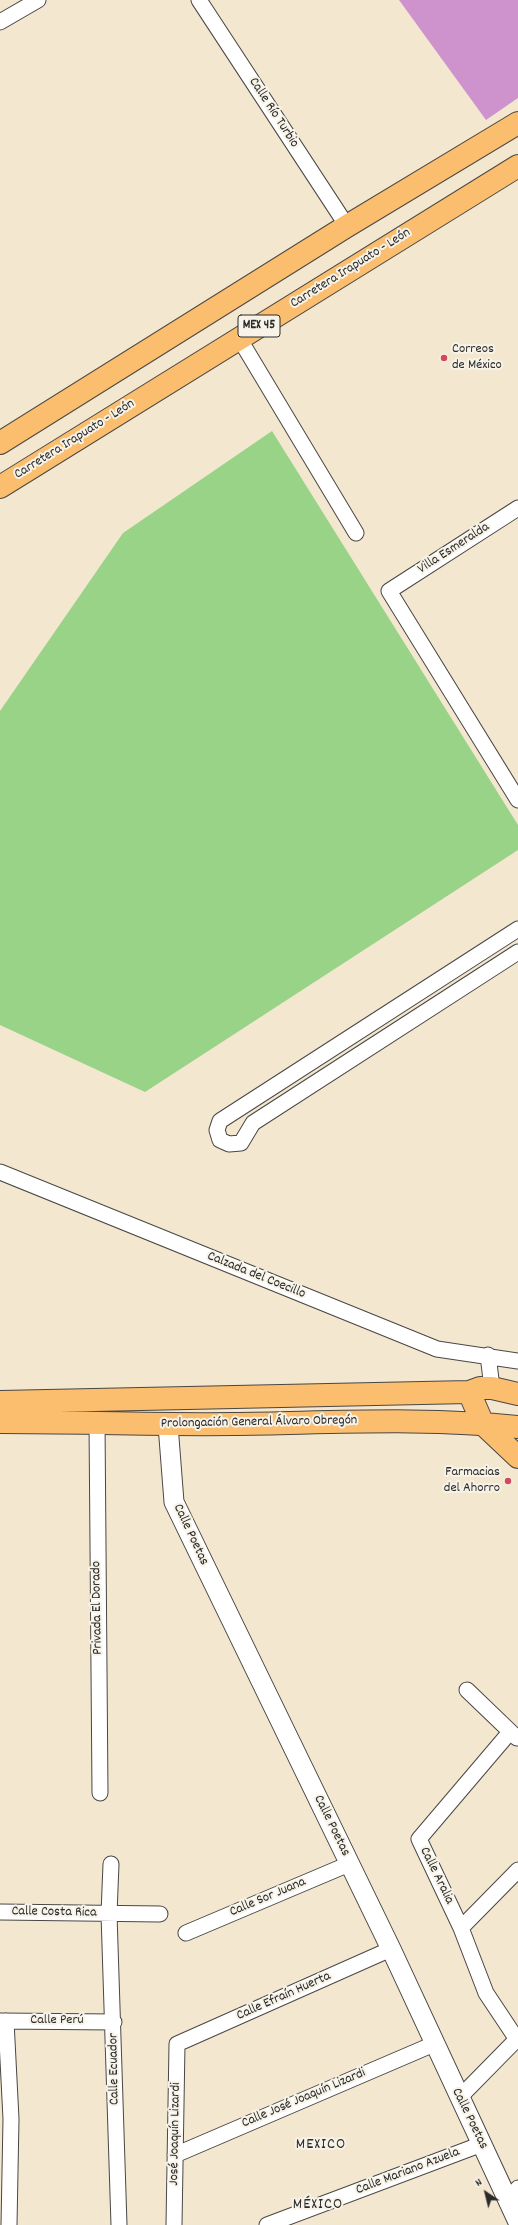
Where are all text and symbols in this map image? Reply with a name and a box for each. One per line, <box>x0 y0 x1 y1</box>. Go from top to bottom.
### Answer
street label: Calle Río Turbio <box>244 75 302 151</box>
street label: Carretera Irapuato - León <box>288 225 414 313</box>
road number: MEX 45 <box>238 315 280 337</box>
place label: Correos de México <box>452 342 502 374</box>
marker: Correos de México <box>439 353 449 363</box>
street label: Carretera Irapuato - León <box>12 396 138 484</box>
street label: Villa Esmeralda <box>415 520 493 578</box>
street label: Calzada del Coecillo <box>204 1249 308 1303</box>
street label: Prolongación General Álvaro Obregón <box>161 1413 357 1433</box>
place label: Farmacias del Ahorro <box>444 1465 500 1498</box>
marker: Farmacias del Ahorro <box>503 1476 513 1486</box>
street label: Calle Poetas <box>168 1502 212 1568</box>
street label: Privada El Dorado <box>89 1561 107 1655</box>
street label: Calle Poetas <box>309 1793 353 1859</box>
street label: Calle Aralia <box>415 1845 457 1907</box>
street label: Calle Sor Juana <box>227 1874 309 1922</box>
street label: Calle Costa Rica <box>11 1904 97 1922</box>
street label: Calle Efraín Huerta <box>234 1969 334 2025</box>
street label: Calle Perú <box>30 2013 84 2029</box>
street label: Calle Ecuador <box>106 2033 124 2105</box>
street label: Calle José Joaquín Lizardi <box>240 2065 368 2133</box>
street label: José Joaquín Lizardi <box>167 2082 185 2186</box>
street label: Calle Poetas <box>447 2086 491 2152</box>
district label: MEXICO <box>296 2136 346 2156</box>
street label: Calle Mariano Azuela <box>354 2145 462 2199</box>
north arrow <box>466 2173 506 2213</box>
text: N <box>472 2175 486 2191</box>
district label: MÉXICO <box>293 2196 343 2216</box>

